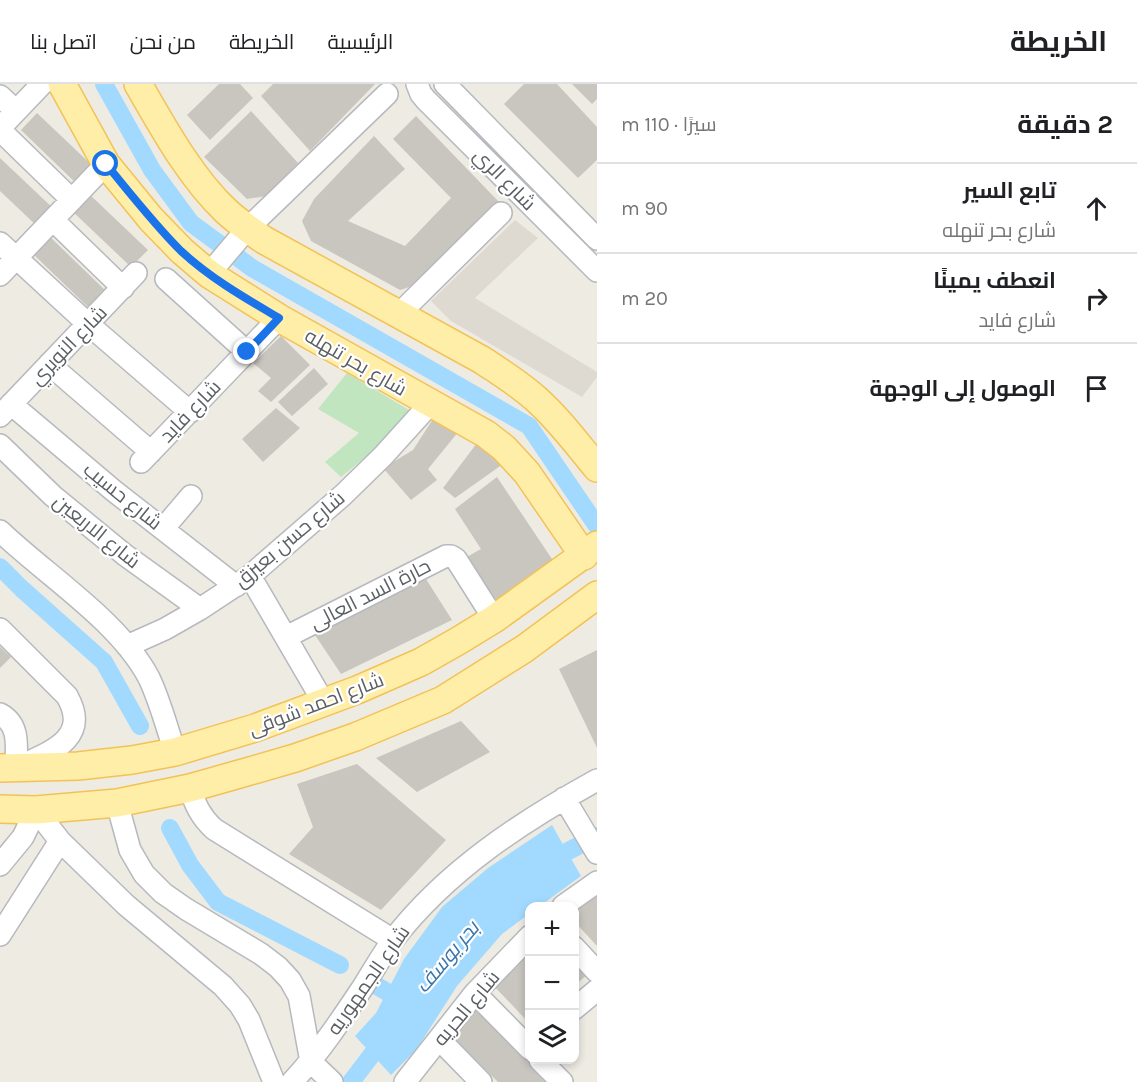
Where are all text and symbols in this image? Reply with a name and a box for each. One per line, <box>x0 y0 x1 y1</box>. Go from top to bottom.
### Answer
text: الخريطة <box>1010 25 1107 58</box>
text: اتصل بنا <box>30 30 97 54</box>
text: من نحن <box>130 30 196 54</box>
text: الخريطة <box>229 30 294 54</box>
text: الرئيسية <box>327 30 393 54</box>
text: 2 دقيقة <box>1017 109 1113 140</box>
text: سيرًا · 110 m <box>621 113 716 136</box>
street label: شارع الري <box>466 144 540 218</box>
route start <box>92 150 118 176</box>
text: تابع السير <box>963 178 1056 204</box>
icon: ahead <box>1080 192 1113 225</box>
text: 90 m <box>621 197 668 220</box>
text: شارع بحر تنهله <box>942 219 1056 242</box>
text: انعطف يمينًا <box>933 268 1056 294</box>
icon: right <box>1080 282 1113 315</box>
text: 20 m <box>621 287 668 310</box>
street label: شارع النويري <box>25 301 115 392</box>
text: شارع فايد <box>978 309 1056 332</box>
street label: شارع بحر تنهله <box>300 324 411 403</box>
route end <box>233 338 259 364</box>
icon: arrive <box>1080 372 1113 405</box>
street label: شارع فايد <box>155 375 227 449</box>
text: الوصول إلى الوجهة <box>870 376 1056 402</box>
street label: شارع حسيب <box>78 458 166 536</box>
street label: شارع حسن بعيزق <box>229 486 351 594</box>
street label: شارع الاربعين <box>47 489 145 575</box>
street label: حارة السد العالى <box>306 554 435 636</box>
street label: شارع احمد شوقى <box>245 668 388 743</box>
map controls <box>525 902 579 1064</box>
button: + <box>525 902 579 956</box>
water label: بحر يوسف <box>410 915 485 998</box>
street label: شارع الجمهوريه <box>322 921 416 1041</box>
button: − <box>525 956 579 1010</box>
street label: شارع الحريه <box>428 966 506 1052</box>
button: layers <box>525 1010 579 1064</box>

